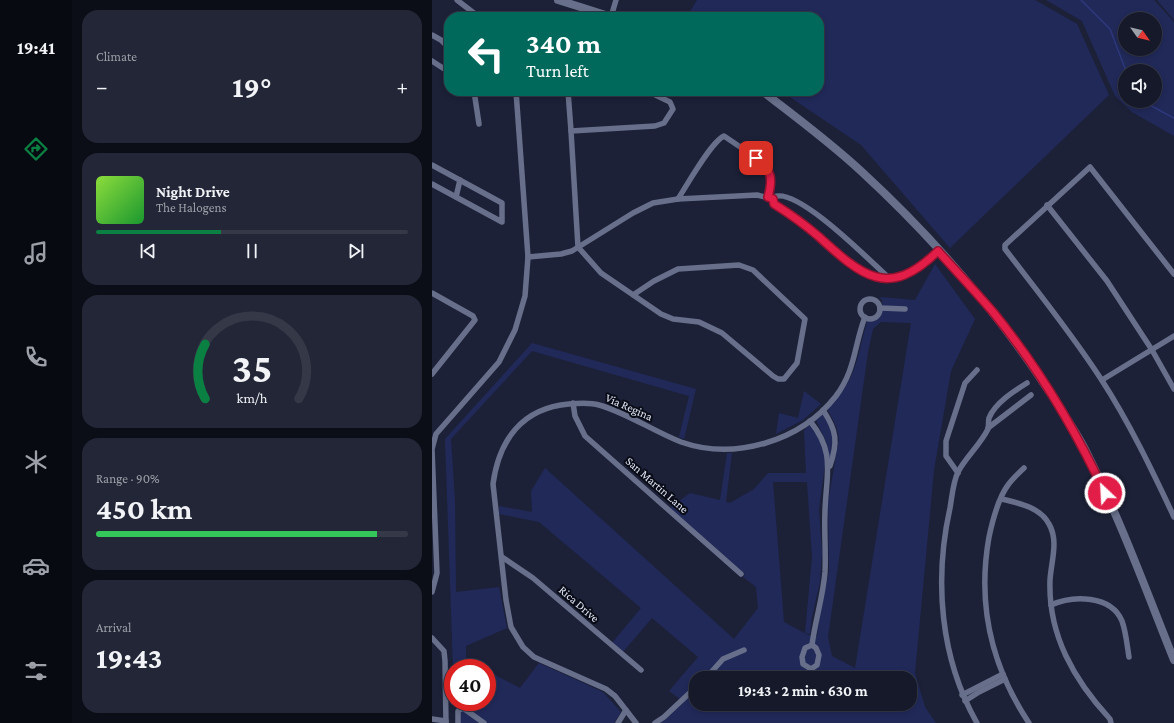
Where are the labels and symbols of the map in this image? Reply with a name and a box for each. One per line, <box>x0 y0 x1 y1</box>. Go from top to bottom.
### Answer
north arrow <box>1118 12 1162 56</box>
pin <box>739 141 773 175</box>
street label: Via Regina <box>603 390 655 424</box>
street label: San Martin Lane <box>623 454 691 516</box>
position arrow <box>1084 472 1126 514</box>
street label: Rica Drive <box>556 583 602 625</box>
speed limit sign: 40 <box>444 659 496 711</box>

